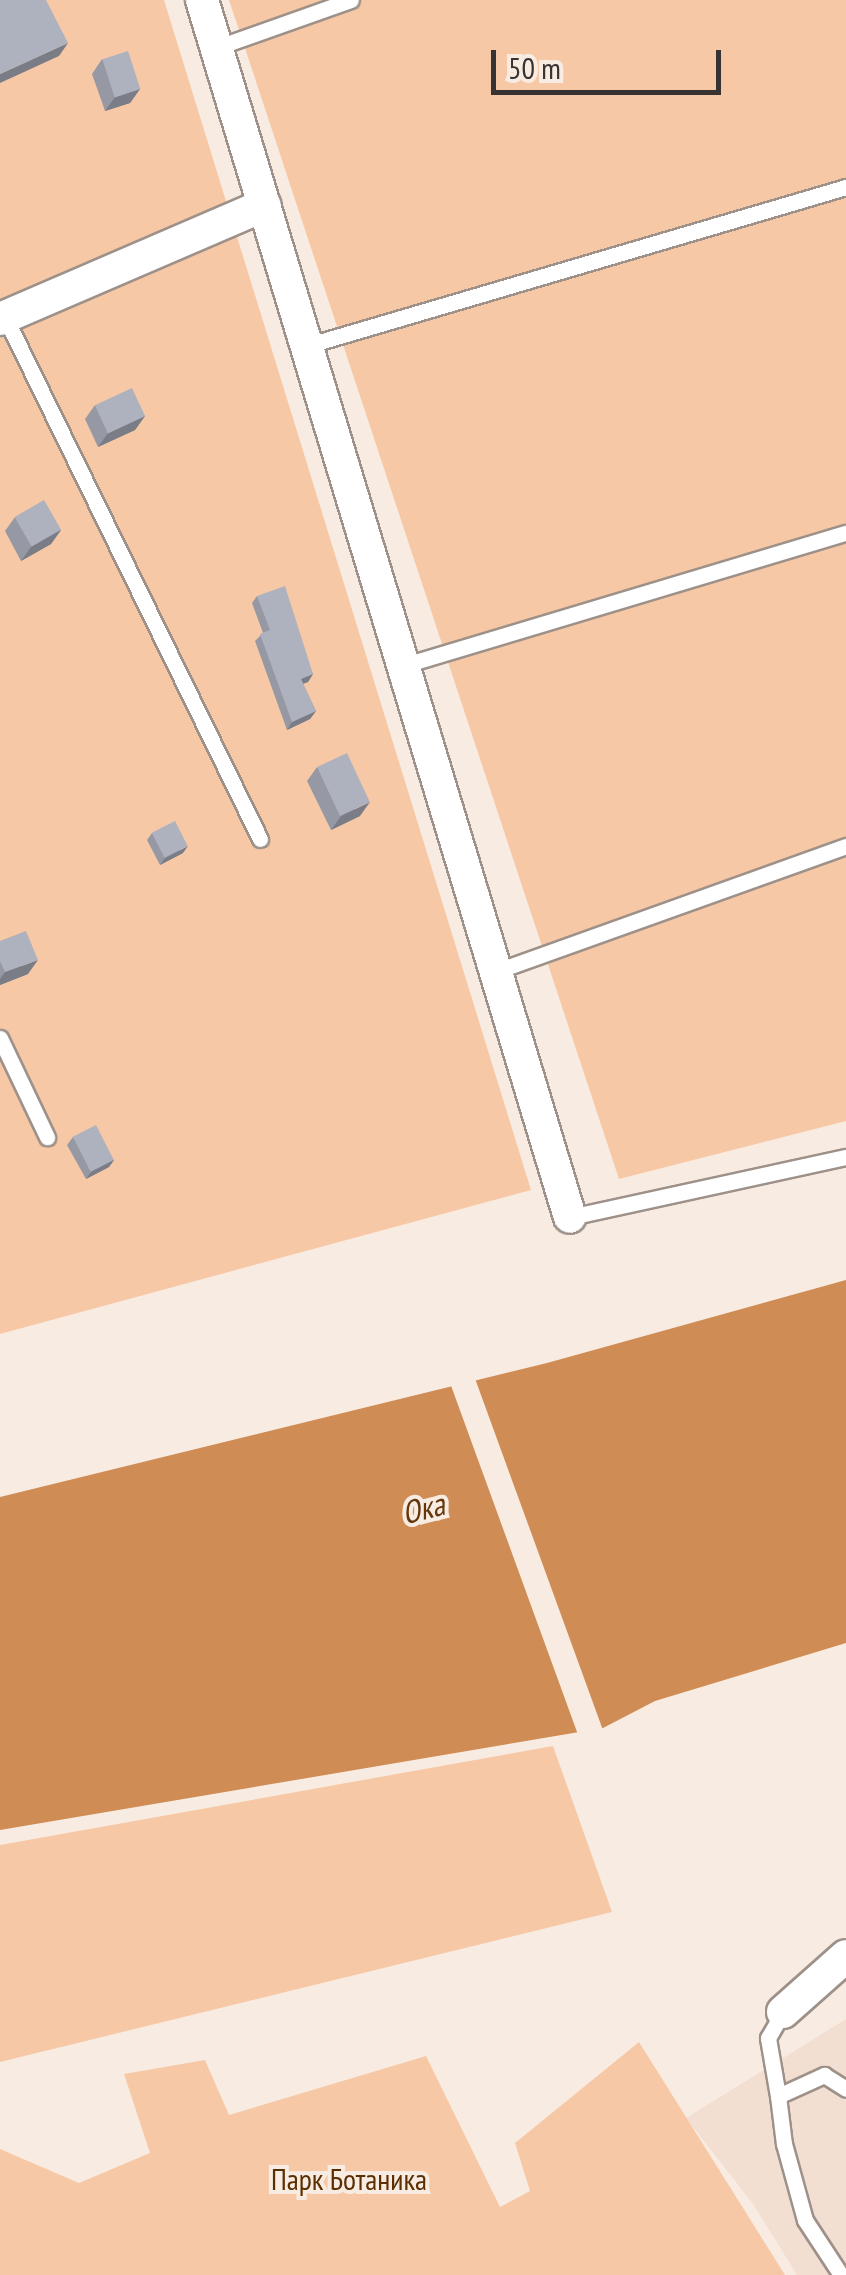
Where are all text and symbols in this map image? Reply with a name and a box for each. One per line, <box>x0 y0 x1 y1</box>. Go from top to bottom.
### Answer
scale bar <box>496 30 726 92</box>
text: 50 m <box>508 48 561 87</box>
water label: Ока <box>398 1484 448 1532</box>
park label: Парк Ботаника <box>271 2161 427 2197</box>

